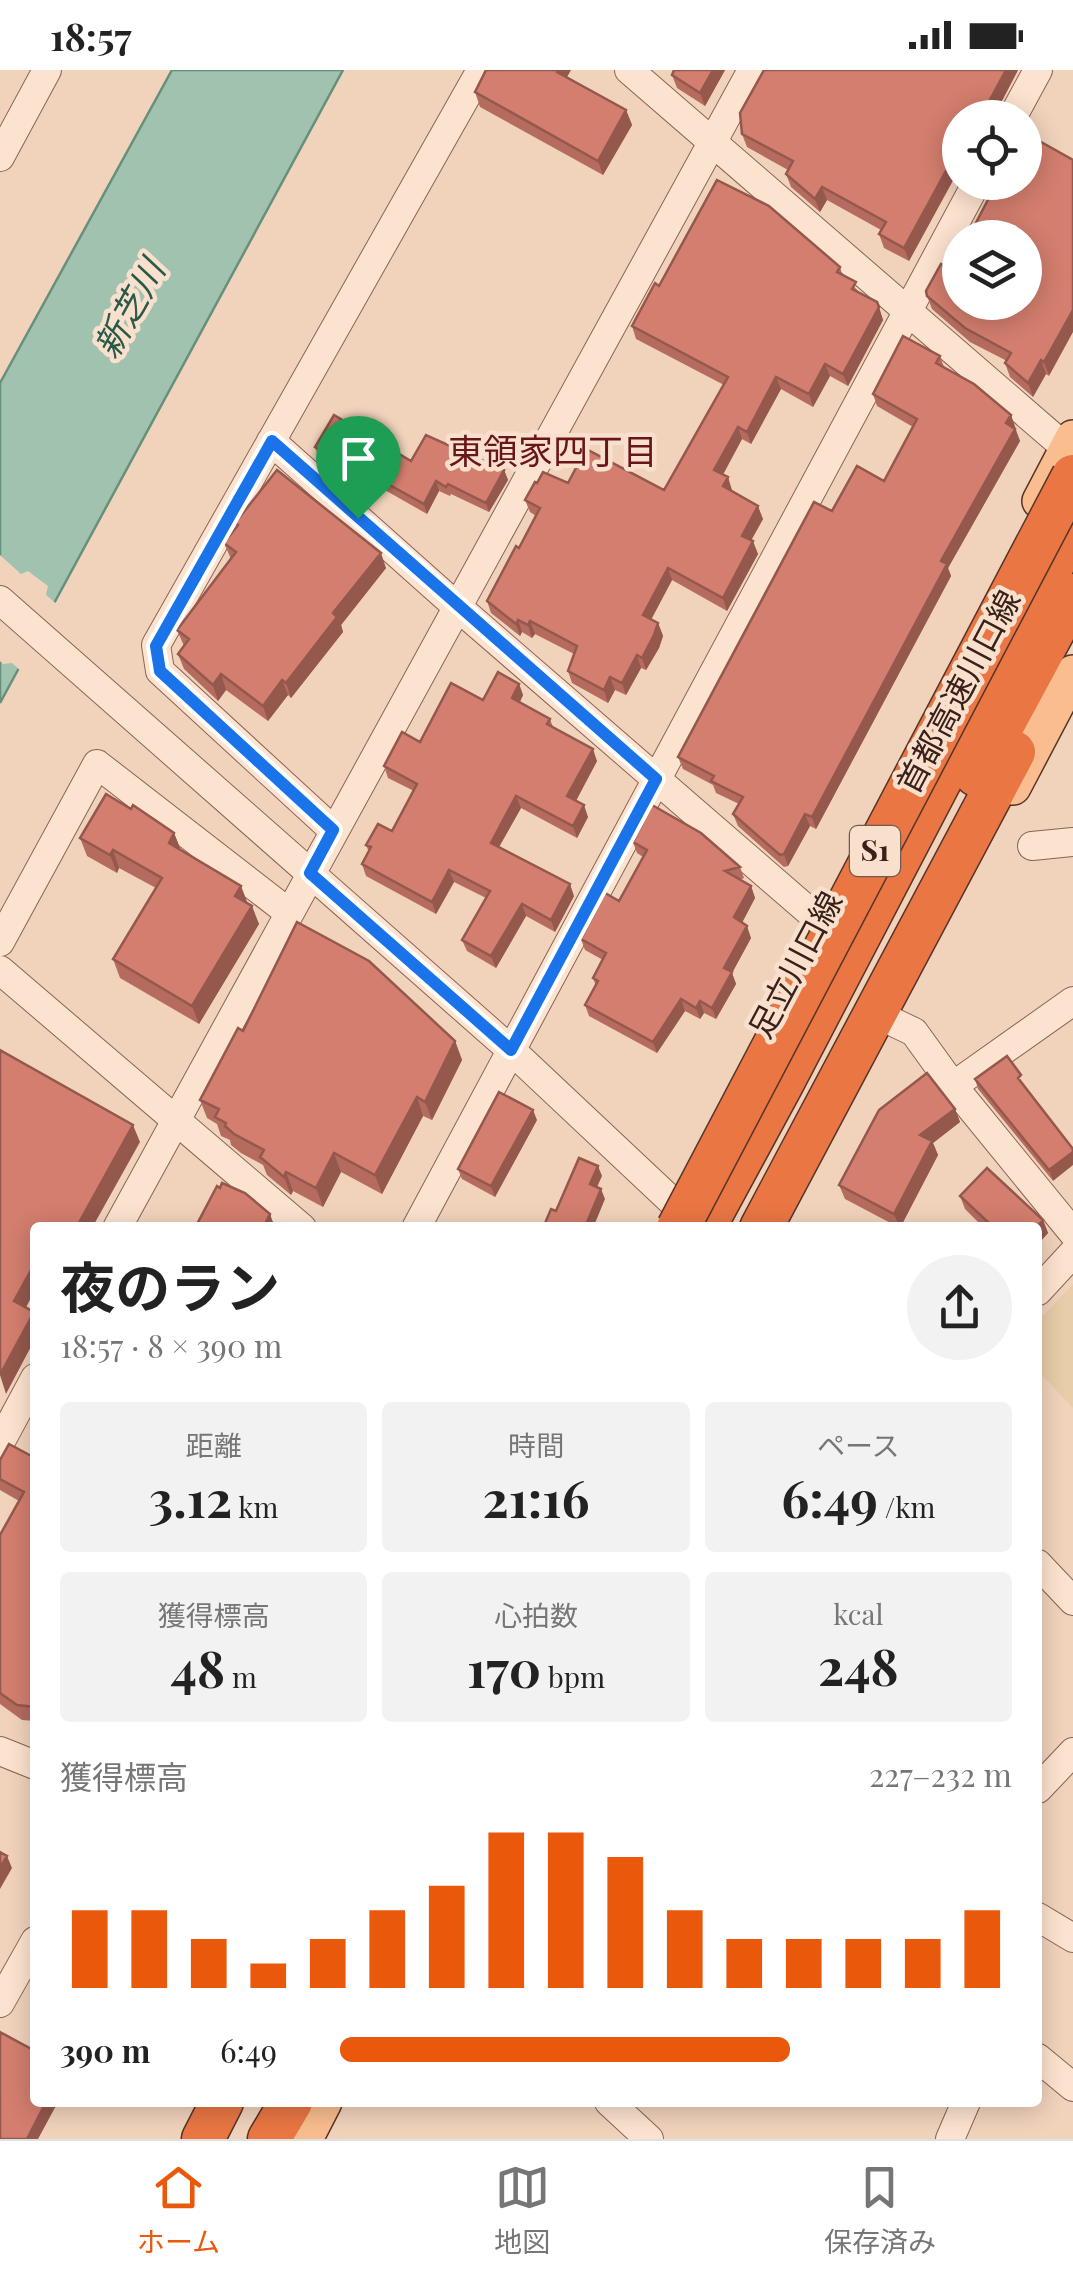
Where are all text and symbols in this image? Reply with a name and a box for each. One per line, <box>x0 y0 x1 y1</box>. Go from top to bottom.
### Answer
text: 18:57 <box>50 10 132 61</box>
map controls <box>942 100 1042 320</box>
button: locate <box>942 100 1042 200</box>
button: layers <box>942 220 1042 320</box>
water label: 新芝川 <box>82 247 176 365</box>
pin <box>316 416 401 519</box>
district label: 東領家四丁目 <box>448 426 658 473</box>
icon: arrive <box>331 431 386 486</box>
street label: 首都高速川口線 <box>885 582 1028 800</box>
road number: S1 <box>850 826 900 876</box>
street label: 足立川口線 <box>737 883 850 1045</box>
text: 夜のラン <box>60 1248 280 1322</box>
button: share <box>907 1255 1012 1360</box>
text: 18:57 · 8 × 390 m <box>60 1323 283 1366</box>
text: 距離 <box>186 1426 242 1463</box>
text: 時間 <box>508 1426 564 1463</box>
text: ペース <box>817 1426 900 1463</box>
text: 3.12 <box>149 1464 232 1531</box>
text: 21:16 <box>482 1464 589 1531</box>
text: 6:49 <box>781 1464 878 1531</box>
text: km <box>232 1488 278 1525</box>
text: /km <box>878 1488 935 1525</box>
text: kcal <box>833 1595 883 1632</box>
text: 獲得標高 <box>158 1596 270 1633</box>
text: 心拍数 <box>494 1596 578 1633</box>
text: 248 <box>818 1632 899 1699</box>
text: 48 <box>171 1634 225 1701</box>
text: 170 <box>467 1634 541 1701</box>
text: m <box>225 1658 257 1695</box>
text: bpm <box>541 1658 605 1695</box>
text: 227–232 m <box>869 1752 1012 1795</box>
text: 獲得標高 <box>60 1754 188 1797</box>
text: 390 m <box>60 2028 150 2071</box>
text: 6:49 <box>220 2028 277 2071</box>
tab: ホーム <box>137 2160 220 2260</box>
tab: 地図 <box>494 2160 550 2260</box>
tab: 保存済み <box>824 2160 936 2260</box>

